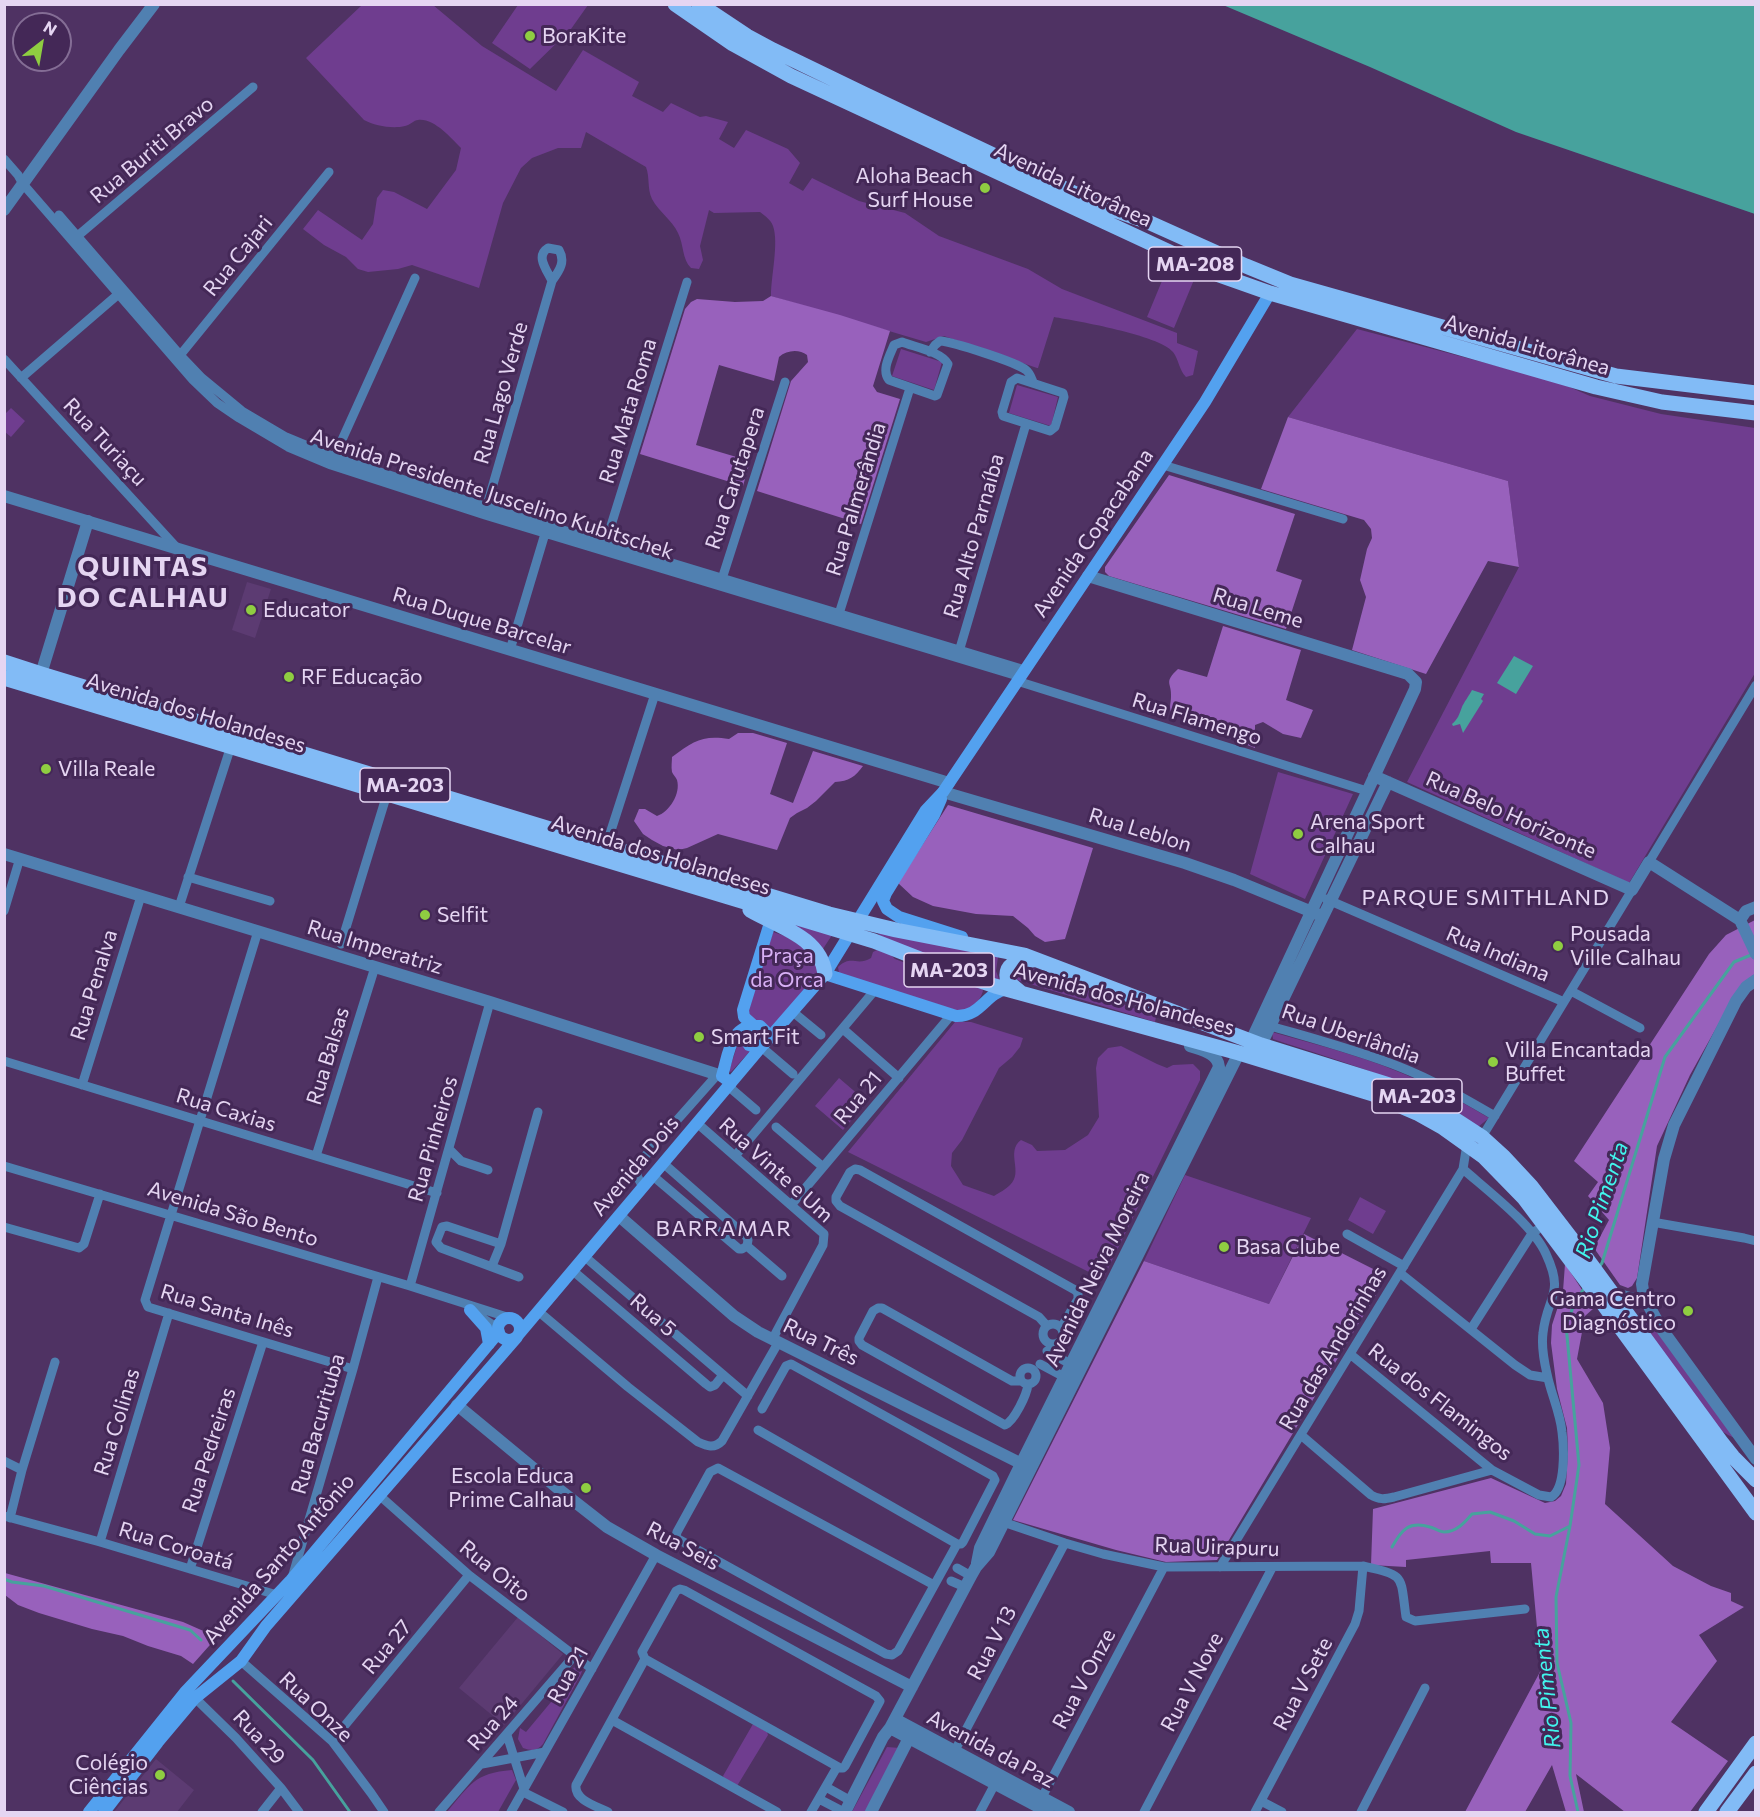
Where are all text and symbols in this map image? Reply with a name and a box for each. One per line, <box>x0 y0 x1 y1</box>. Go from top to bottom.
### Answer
north arrow <box>12 12 72 72</box>
text: N <box>40 17 61 39</box>
place label: BoraKite <box>542 23 626 49</box>
marker: BoraKite <box>523 29 537 43</box>
street label: Rua Buriti Bravo <box>85 91 219 209</box>
street label: Avenida Litorânea <box>990 137 1156 233</box>
place label: Aloha Beach Surf House <box>856 163 973 213</box>
marker: Aloha Beach Surf House <box>978 181 992 195</box>
street label: Rua Cajari <box>198 211 278 301</box>
road number: MA-208 <box>1148 247 1242 281</box>
street label: Avenida Litorânea <box>1441 309 1613 381</box>
street label: Rua Lago Verde <box>469 319 533 467</box>
street label: Rua Mata Roma <box>594 335 662 487</box>
street label: Rua Turiaçu <box>58 393 152 491</box>
street label: Rua Carutapera <box>700 404 770 552</box>
street label: Rua Palmerândia <box>821 419 891 579</box>
street label: Avenida Presidente Juscelino Kubitschek <box>307 423 677 565</box>
street label: Avenida Copacabana <box>1027 444 1159 622</box>
street label: Rua Alto Parnaíba <box>938 451 1010 621</box>
district label: QUINTAS DO CALHAU <box>57 551 229 614</box>
street label: Rua Duque Barcelar <box>390 582 574 660</box>
street label: Rua Leme <box>1210 582 1306 634</box>
place label: Educator <box>263 597 350 623</box>
marker: Educator <box>244 603 258 617</box>
place label: RF Educação <box>301 664 423 690</box>
street label: Avenida dos Holandeses <box>83 668 309 758</box>
marker: RF Educação <box>282 670 296 684</box>
street label: Rua Flamengo <box>1129 687 1265 751</box>
place label: Villa Reale <box>58 756 155 782</box>
marker: Villa Reale <box>39 762 53 776</box>
street label: Rua Belo Horizonte <box>1422 766 1600 864</box>
road number: MA-203 <box>360 768 450 802</box>
street label: Rua Leblon <box>1086 802 1194 858</box>
place label: Arena Sport Calhau <box>1310 809 1425 859</box>
street label: Avenida dos Holandeses <box>548 810 774 900</box>
marker: Arena Sport Calhau <box>1291 827 1305 841</box>
district label: PARQUE SMITHLAND <box>1362 885 1610 911</box>
place label: Selfit <box>437 902 488 928</box>
marker: Selfit <box>418 908 432 922</box>
street label: Rua Imperatriz <box>304 914 446 980</box>
street label: Rua Indiana <box>1442 921 1554 987</box>
place label: Pousada Ville Calhau <box>1570 921 1681 971</box>
street label: Rua Penalva <box>65 927 123 1043</box>
marker: Pousada Ville Calhau <box>1551 939 1565 953</box>
park label: Praça da Orca <box>750 943 824 993</box>
road number: MA-203 <box>904 953 994 987</box>
street label: Avenida dos Holandeses <box>1011 957 1237 1041</box>
street label: Rua Uberlândia <box>1278 999 1424 1069</box>
street label: Rua Balsas <box>301 1004 355 1108</box>
place label: Smart Fit <box>711 1024 800 1050</box>
marker: Smart Fit <box>692 1030 706 1044</box>
place label: Villa Encantada Buffet <box>1505 1037 1651 1087</box>
marker: Villa Encantada Buffet <box>1486 1055 1500 1069</box>
street label: Rua 21 <box>829 1066 887 1130</box>
street label: Rua Pinheiros <box>403 1073 463 1205</box>
road number: MA-203 <box>1372 1079 1462 1113</box>
street label: Rua Caxias <box>173 1083 279 1137</box>
street label: Avenida Dois <box>586 1111 684 1221</box>
street label: Rua Vinte e Um <box>714 1112 838 1228</box>
water label: Rio Pimenta <box>1570 1138 1634 1262</box>
street label: Avenida Neiva Moreira <box>1039 1167 1155 1371</box>
street label: Avenida São Bento <box>145 1176 321 1252</box>
district label: BARRAMAR <box>656 1216 792 1242</box>
place label: Basa Clube <box>1236 1234 1340 1260</box>
marker: Basa Clube <box>1217 1240 1231 1254</box>
street label: Rua das Andorinhas <box>1274 1261 1392 1435</box>
street label: Rua Santa Inês <box>157 1279 297 1343</box>
place label: Gama Centro Diagnóstico <box>1550 1286 1676 1336</box>
street label: Rua 5 <box>625 1288 681 1342</box>
marker: Gama Centro Diagnóstico <box>1681 1304 1695 1318</box>
street label: Rua Três <box>779 1313 863 1371</box>
street label: Rua dos Flamingos <box>1363 1338 1517 1466</box>
street label: Rua Bacurituba <box>286 1351 350 1497</box>
street label: Rua Colinas <box>89 1365 145 1479</box>
street label: Rua Pedreiras <box>177 1384 241 1516</box>
place label: Escola Educa Prime Calhau <box>448 1463 574 1513</box>
street label: Avenida Santo Antônio <box>198 1469 360 1649</box>
marker: Escola Educa Prime Calhau <box>579 1481 593 1495</box>
street label: Rua Seis <box>642 1516 724 1576</box>
street label: Rua Coroatá <box>116 1517 236 1575</box>
street label: Rua Uirapuru <box>1154 1532 1280 1562</box>
street label: Rua Oito <box>454 1535 536 1607</box>
street label: Rua V 13 <box>962 1602 1022 1684</box>
street label: Rua 27 <box>357 1615 417 1679</box>
street label: Rua V Onze <box>1047 1625 1121 1733</box>
water label: Rio Pimenta <box>1528 1626 1566 1750</box>
street label: Rua V Nove <box>1155 1628 1229 1736</box>
street label: Rua V Sete <box>1268 1633 1338 1735</box>
street label: Rua 21 <box>542 1642 594 1708</box>
street label: Rua Onze <box>274 1667 358 1747</box>
street label: Rua 24 <box>462 1690 524 1756</box>
street label: Rua 29 <box>228 1705 290 1769</box>
street label: Avenida da Paz <box>923 1705 1059 1793</box>
place label: Colégio Ciências <box>69 1750 148 1800</box>
marker: Colégio Ciências <box>153 1768 167 1782</box>

